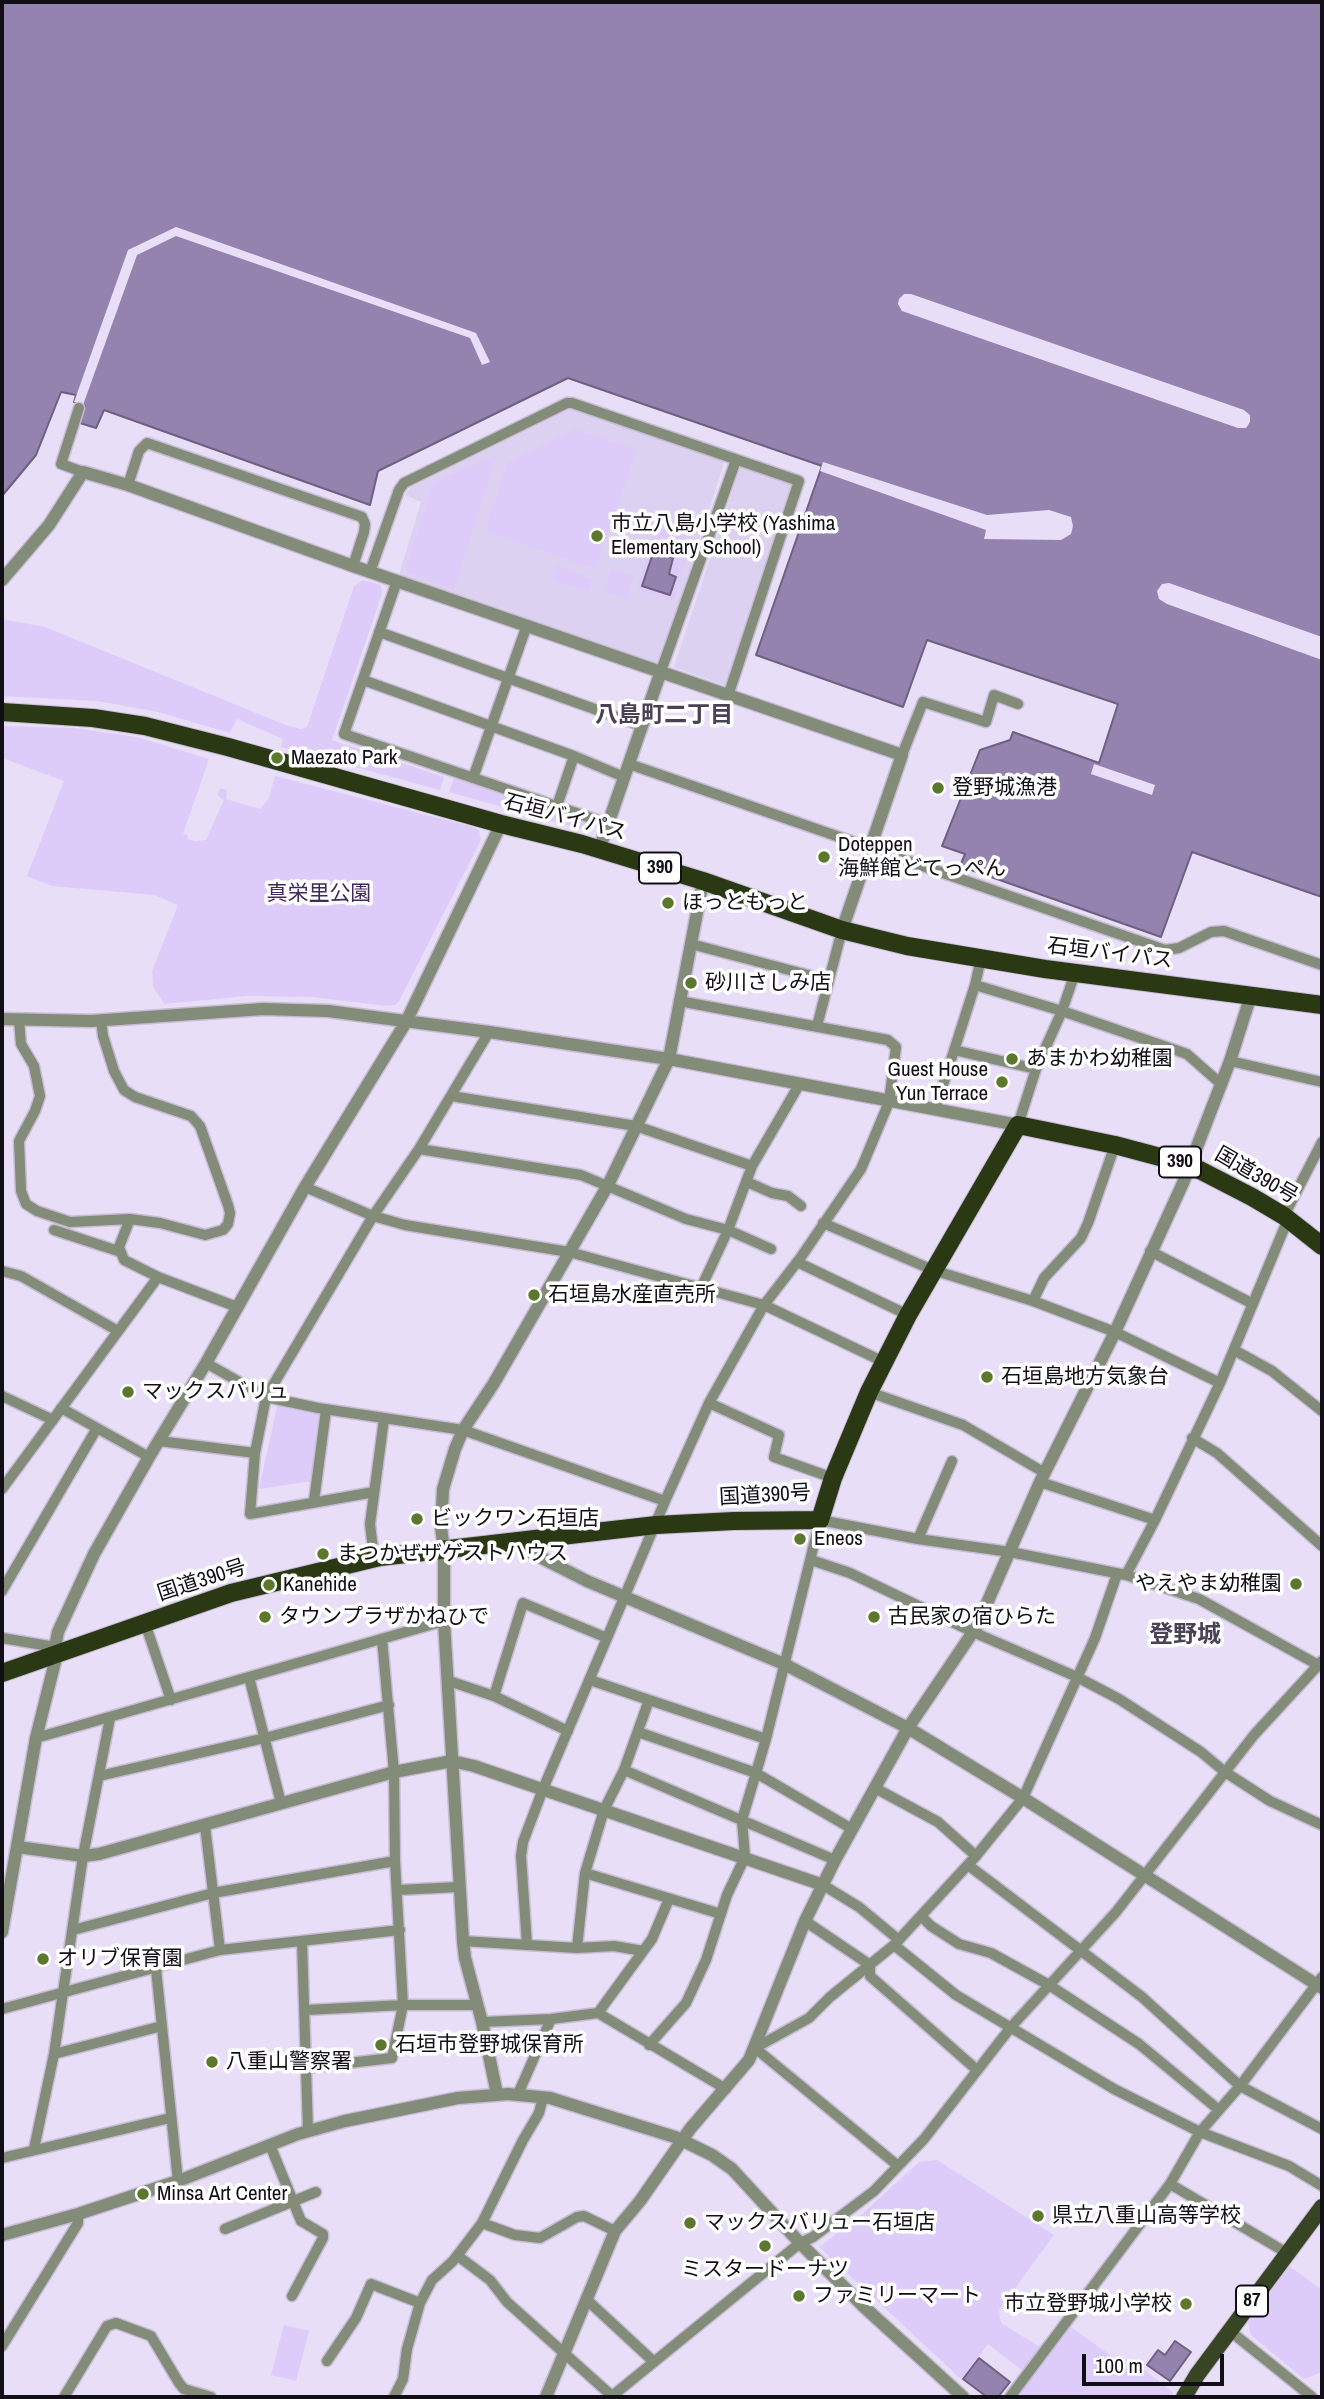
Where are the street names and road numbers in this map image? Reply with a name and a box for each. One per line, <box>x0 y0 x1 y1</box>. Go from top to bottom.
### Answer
street label: 石垣バイパス <box>501 790 629 846</box>
road number: 390 <box>639 852 681 884</box>
street label: 石垣バイパス <box>1046 934 1174 974</box>
street label: 国道390号 <box>1210 1142 1302 1210</box>
road number: 390 <box>1159 1146 1201 1178</box>
street label: 国道390号 <box>719 1481 811 1511</box>
street label: 国道390号 <box>154 1555 250 1607</box>
road number: 87 <box>1236 2286 1268 2316</box>

